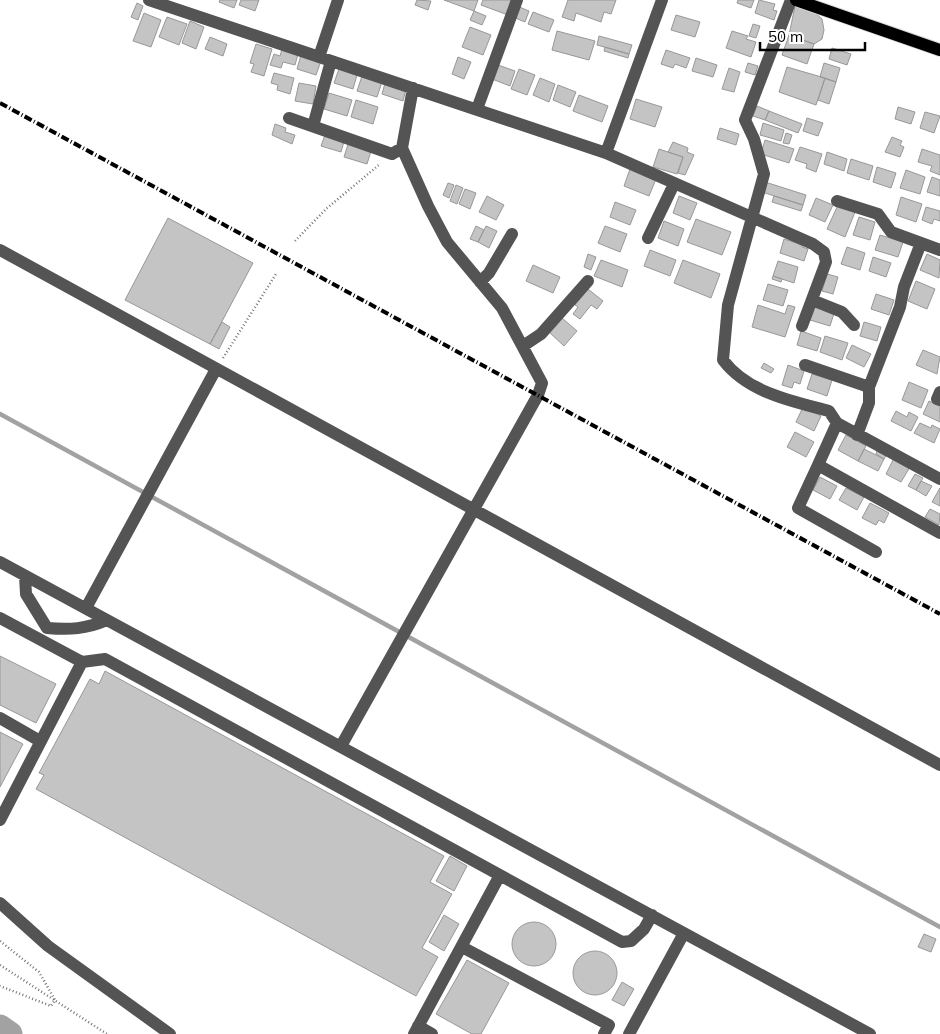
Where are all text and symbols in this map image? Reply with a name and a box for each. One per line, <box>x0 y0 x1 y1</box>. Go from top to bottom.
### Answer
scale bar <box>760 20 865 52</box>
text: 50 m <box>768 27 803 46</box>

